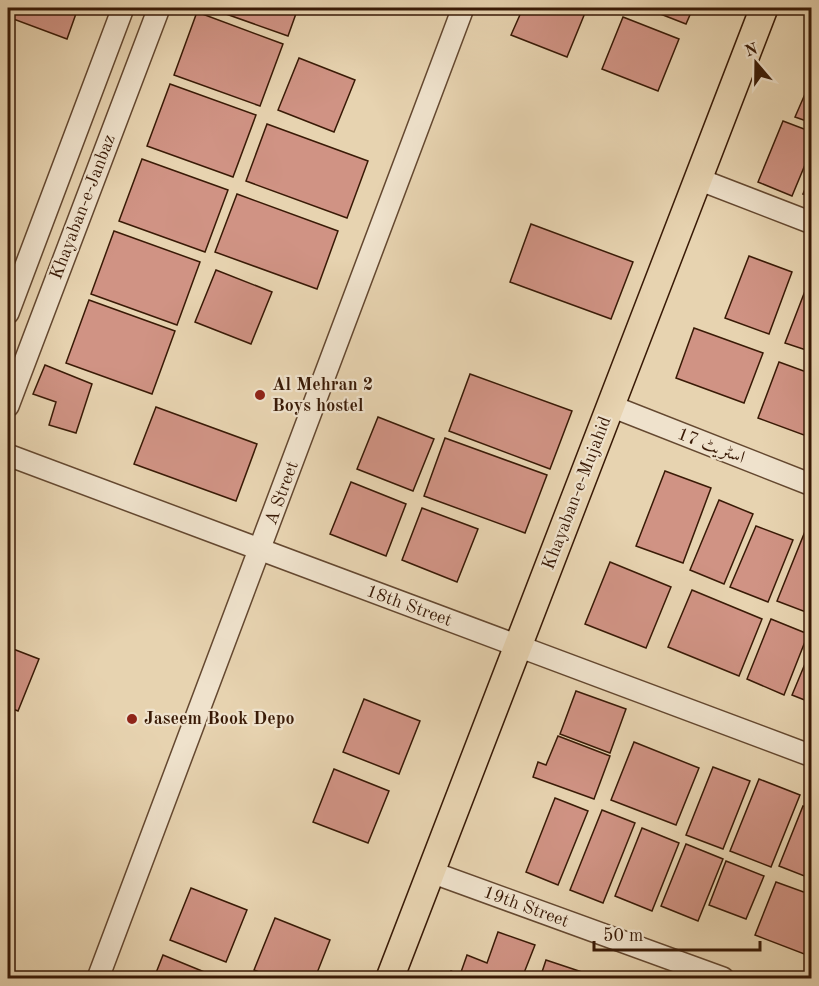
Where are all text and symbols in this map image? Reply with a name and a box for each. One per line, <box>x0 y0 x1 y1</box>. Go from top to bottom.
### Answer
north arrow <box>726 33 786 93</box>
text: N <box>743 41 761 60</box>
street label: Khayaban-e-Janbaz <box>47 132 119 282</box>
place label: Al Mehran 2 Boys hostel <box>272 376 373 415</box>
marker: Al Mehran 2 Boys hostel <box>253 388 267 402</box>
street label: Khayaban-e-Mujahid <box>539 414 615 572</box>
street label: اسٹریٹ 17 <box>674 425 747 469</box>
street label: A Street <box>262 459 302 527</box>
street label: 18th Street <box>364 582 454 630</box>
place label: Jaseem Book Depo <box>144 710 295 728</box>
marker: Jaseem Book Depo <box>125 712 139 726</box>
street label: 19th Street <box>481 883 571 931</box>
scale bar <box>594 914 760 952</box>
text: 50 m <box>603 927 643 945</box>

